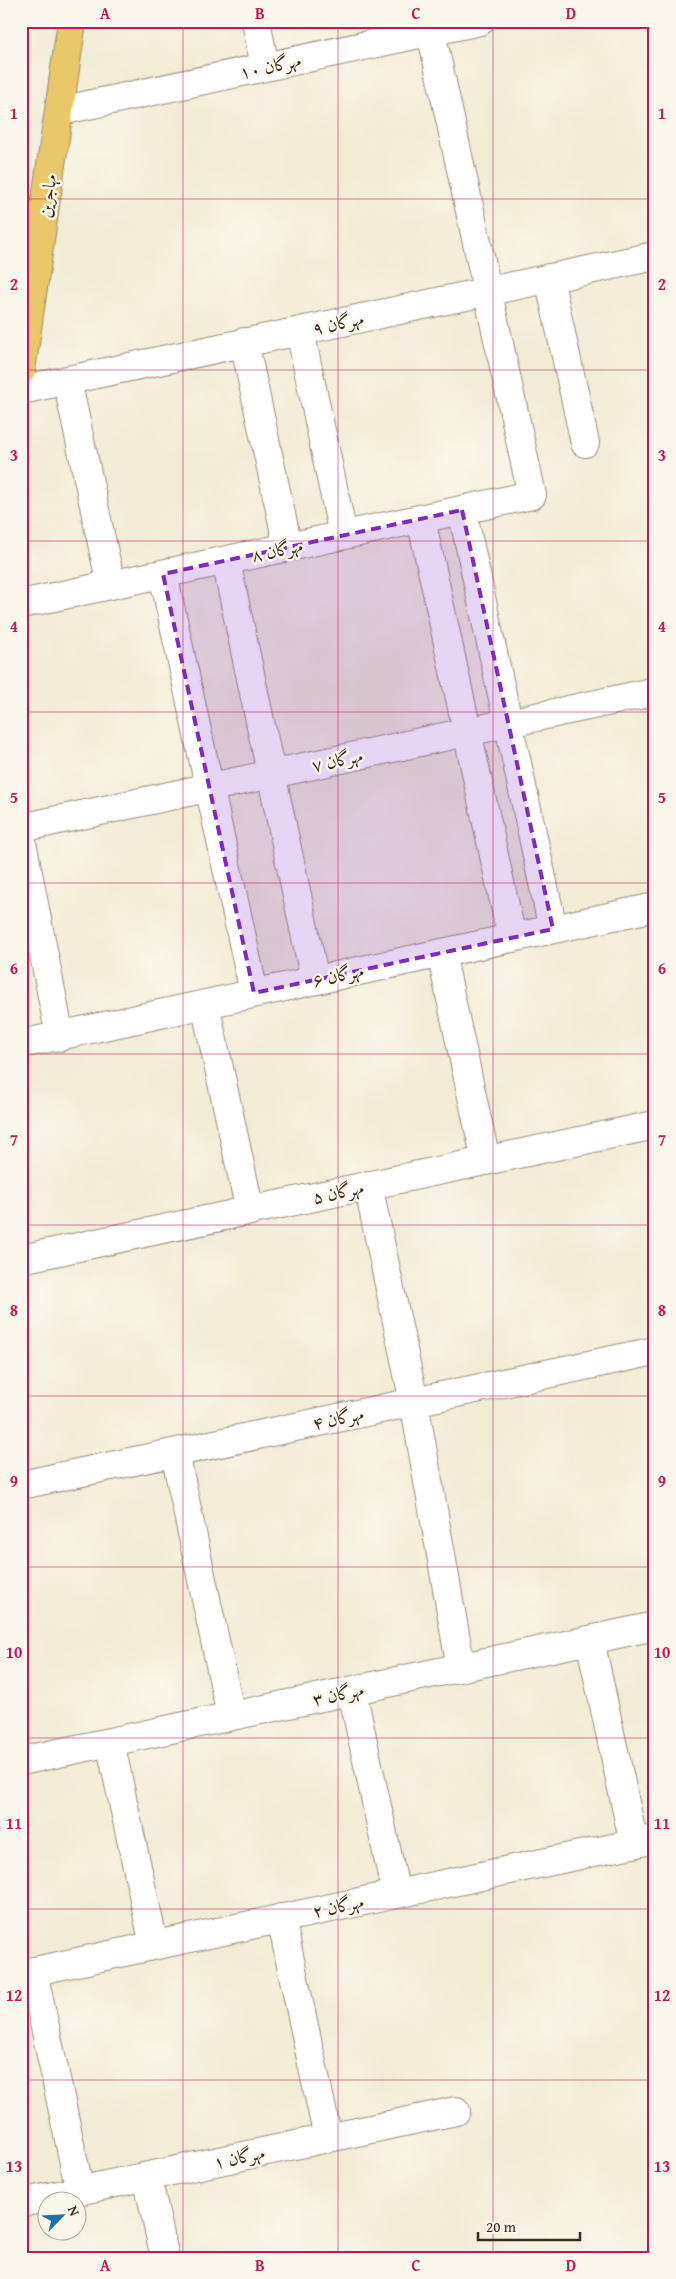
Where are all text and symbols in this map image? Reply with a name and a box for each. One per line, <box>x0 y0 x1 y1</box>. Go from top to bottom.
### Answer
text: A <box>100 1 111 25</box>
text: B <box>255 1 265 25</box>
text: C <box>411 1 421 25</box>
text: D <box>566 1 576 25</box>
street label: مهرگان ۱۰ <box>237 46 303 86</box>
text: 1 <box>10 101 18 125</box>
text: 1 <box>658 101 666 125</box>
street label: مهاجرین <box>31 172 63 219</box>
text: 2 <box>10 272 18 296</box>
text: 2 <box>658 272 666 296</box>
street label: مهرگان ۹ <box>310 304 366 342</box>
text: 3 <box>10 443 18 467</box>
text: 3 <box>658 443 666 467</box>
street label: مهرگان ۸ <box>249 531 305 569</box>
text: 4 <box>10 614 18 638</box>
text: 4 <box>658 614 666 638</box>
street label: مهرگان ۷ <box>309 741 365 779</box>
text: 5 <box>10 785 18 809</box>
text: 5 <box>658 785 666 809</box>
text: 6 <box>10 956 18 980</box>
street label: مهرگان ۶ <box>310 956 366 994</box>
text: 6 <box>658 956 666 980</box>
text: 7 <box>10 1127 18 1151</box>
text: 7 <box>658 1127 666 1151</box>
street label: مهرگان ۵ <box>310 1173 366 1211</box>
text: 8 <box>10 1298 18 1322</box>
text: 8 <box>658 1298 666 1322</box>
street label: مهرگان ۴ <box>310 1399 366 1437</box>
text: 9 <box>10 1469 18 1493</box>
text: 9 <box>658 1469 666 1493</box>
text: 10 <box>6 1640 22 1664</box>
text: 10 <box>654 1640 670 1664</box>
street label: مهرگان ۳ <box>310 1675 366 1713</box>
text: 11 <box>6 1811 22 1835</box>
text: 11 <box>654 1811 670 1835</box>
street label: مهرگان ۲ <box>310 1887 366 1925</box>
text: 12 <box>6 1983 22 2007</box>
text: 12 <box>654 1983 670 2007</box>
street label: مهرگان ۱ <box>211 2138 267 2176</box>
text: 13 <box>6 2154 22 2178</box>
text: 13 <box>654 2154 670 2178</box>
north arrow <box>38 2192 88 2242</box>
text: N <box>63 2202 85 2220</box>
scale bar <box>478 2209 581 2241</box>
text: 20 m <box>486 2216 517 2237</box>
text: A <box>100 2253 111 2277</box>
text: B <box>255 2253 265 2277</box>
text: C <box>411 2253 421 2277</box>
text: D <box>566 2253 576 2277</box>

